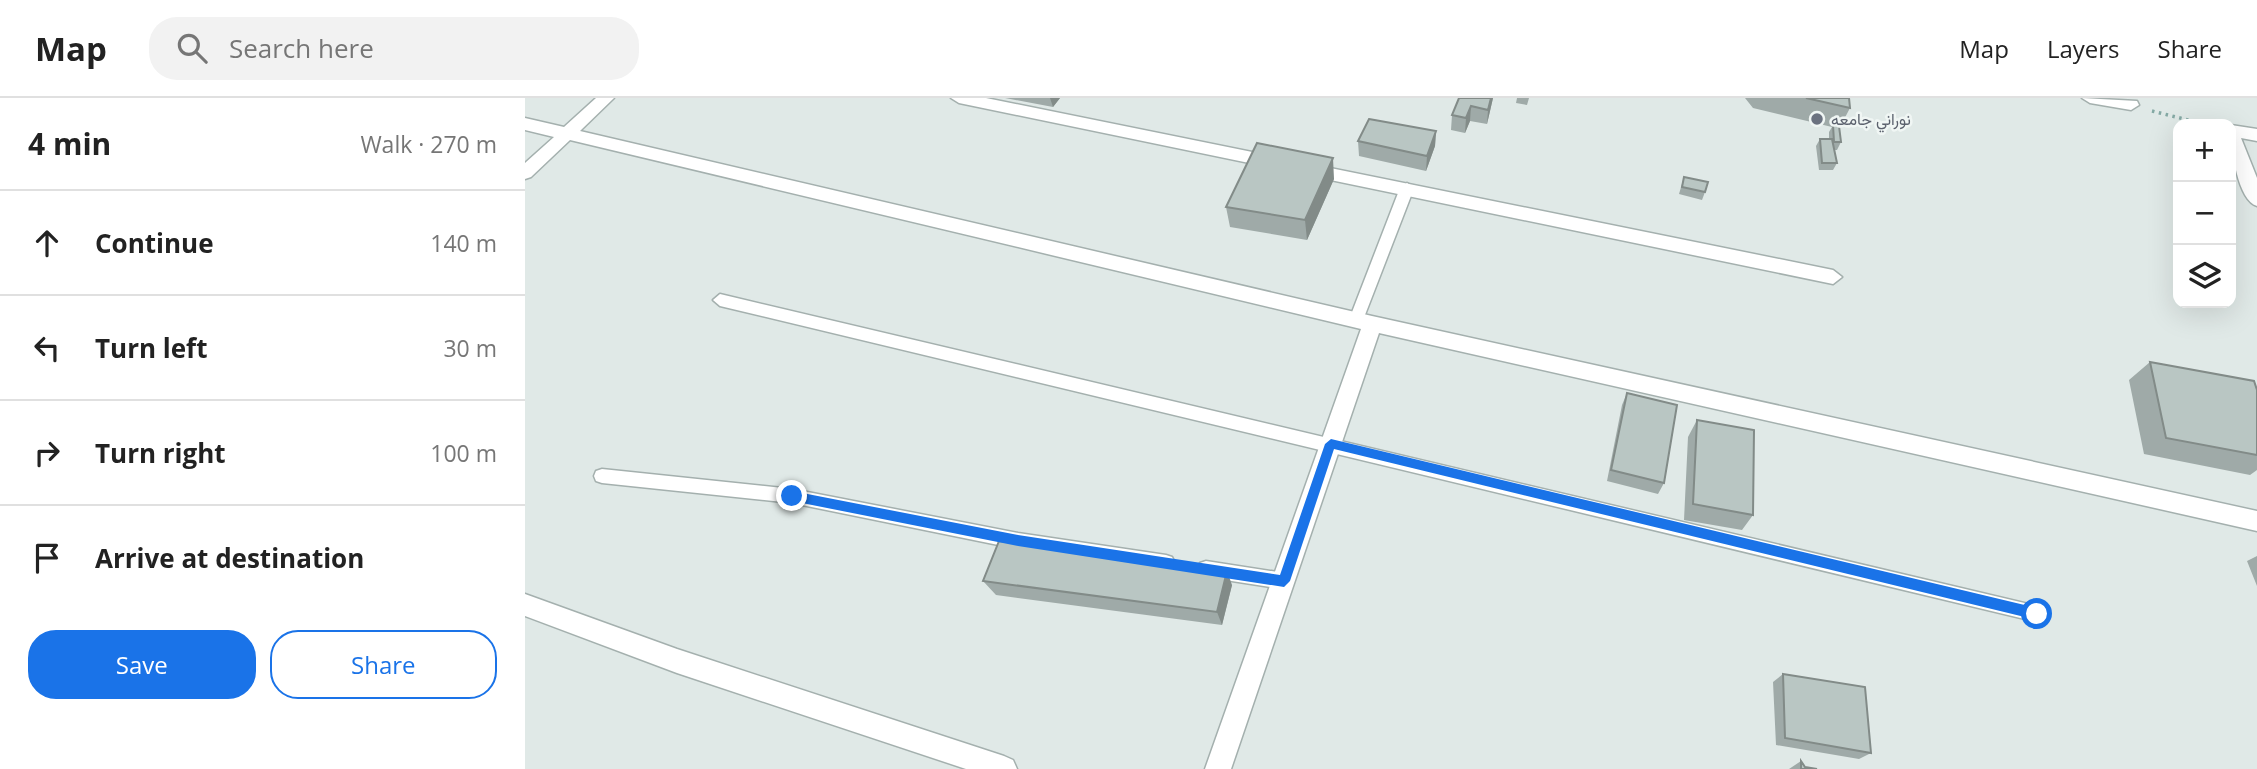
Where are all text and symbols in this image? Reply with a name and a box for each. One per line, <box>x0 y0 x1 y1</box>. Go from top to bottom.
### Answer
search box <box>149 17 639 80</box>
text: Map <box>35 26 107 71</box>
icon: search <box>173 29 211 67</box>
text: Search here <box>229 30 374 66</box>
text: Map <box>1959 32 2009 65</box>
text: Layers <box>2047 32 2120 65</box>
text: Share <box>2158 32 2222 65</box>
place label: نوراني جامعه <box>1831 108 1911 133</box>
marker: نوراني جامعه <box>1809 111 1825 127</box>
map controls <box>2173 119 2236 308</box>
button: + <box>2173 119 2236 182</box>
text: 4 min <box>28 123 111 164</box>
text: Walk · 270 m <box>360 128 497 160</box>
button: − <box>2173 182 2236 245</box>
icon: ahead <box>28 224 66 262</box>
text: Continue <box>95 225 214 261</box>
text: 140 m <box>430 227 497 259</box>
button: layers <box>2173 245 2236 308</box>
icon: left <box>28 329 66 367</box>
text: Turn left <box>95 330 207 366</box>
text: 30 m <box>443 332 497 364</box>
icon: right <box>28 434 66 472</box>
text: Turn right <box>95 435 226 471</box>
text: 100 m <box>430 437 497 469</box>
route end <box>776 480 807 511</box>
icon: arrive <box>28 539 66 577</box>
text: Arrive at destination <box>95 540 364 576</box>
route start <box>2021 598 2052 629</box>
button: Save <box>28 630 256 699</box>
button: Share <box>270 630 497 699</box>

